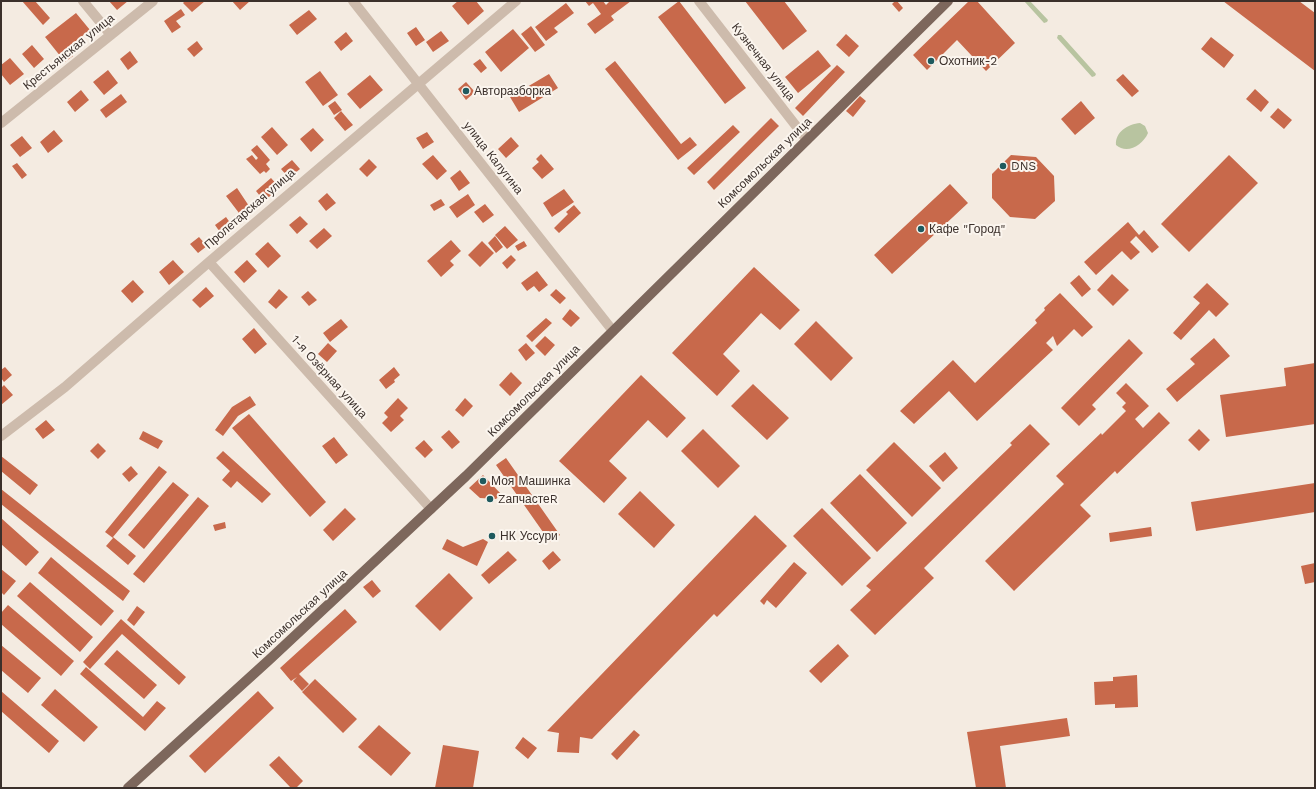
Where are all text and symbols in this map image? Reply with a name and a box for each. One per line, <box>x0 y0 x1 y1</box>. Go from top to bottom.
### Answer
street label: Крестьянская улица <box>21 11 117 93</box>
street label: Кузнечная улица <box>728 20 798 104</box>
place label: Охотник-2 <box>939 54 997 68</box>
marker: Охотник-2 <box>926 56 936 66</box>
place label: Авторазборка <box>474 84 551 98</box>
marker: Авторазборка <box>461 86 471 96</box>
street label: Комсомольская улица <box>715 115 815 211</box>
street label: улица Калугина <box>460 119 526 197</box>
place label: DNS <box>1011 159 1036 173</box>
marker: DNS <box>998 161 1008 171</box>
street label: Пролетарская улица <box>202 166 298 252</box>
place label: Кафе "Город" <box>929 222 1005 236</box>
marker: Кафе "Город" <box>916 224 926 234</box>
street label: 1-я Озёрная улица <box>288 333 370 421</box>
street label: Комсомольская улица <box>485 342 583 440</box>
place label: Моя Машинка <box>491 474 570 488</box>
marker: Моя Машинка <box>478 476 488 486</box>
place label: ZапчастеR <box>498 492 558 506</box>
marker: ZапчастеR <box>485 494 495 504</box>
place label: НК Уссури <box>500 529 558 543</box>
marker: НК Уссури <box>487 531 497 541</box>
street label: Комсомольская улица <box>250 566 350 662</box>

